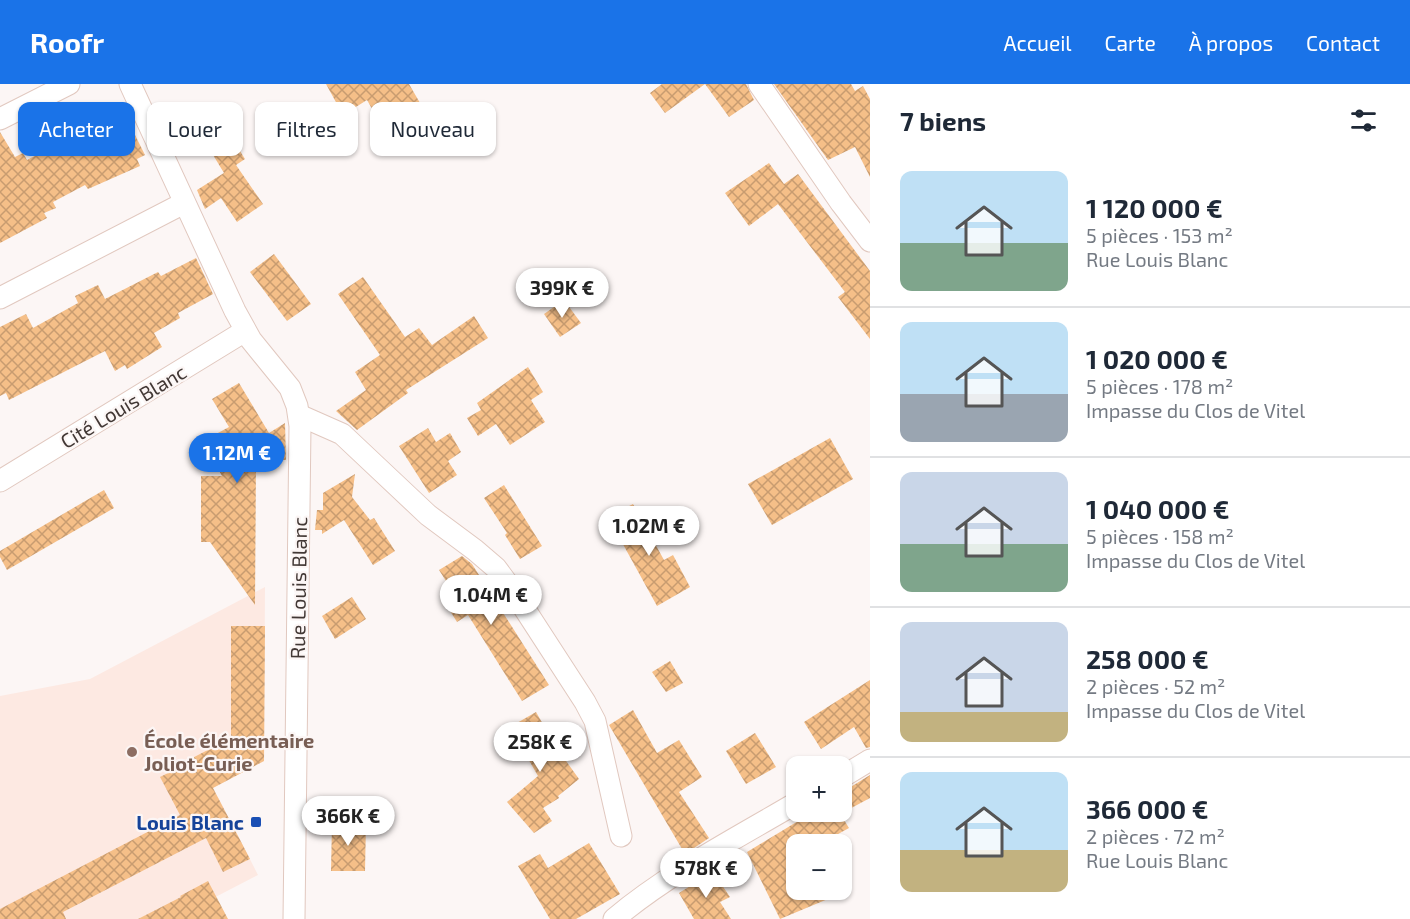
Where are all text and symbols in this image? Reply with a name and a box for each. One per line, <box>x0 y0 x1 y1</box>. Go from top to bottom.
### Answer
text: Roofr <box>30 25 104 59</box>
text: Accueil <box>1003 30 1072 55</box>
text: Carte <box>1105 30 1156 55</box>
text: À propos <box>1189 30 1273 55</box>
text: Contact <box>1306 30 1380 55</box>
chip: Acheter <box>18 102 135 156</box>
chip: Louer <box>147 102 243 156</box>
chip: Filtres <box>255 102 358 156</box>
chip: Nouveau <box>370 102 496 156</box>
icon: filters <box>1347 104 1380 137</box>
text: 7 biens <box>900 105 986 136</box>
text: 1 120 000 € <box>1086 192 1223 223</box>
icon: home <box>948 195 1020 267</box>
text: 5 pièces · 153 m² <box>1086 223 1233 247</box>
text: Rue Louis Blanc <box>1086 247 1228 271</box>
pin: 399K € <box>513 268 611 319</box>
text: 399K € <box>530 275 594 299</box>
text: 1 020 000 € <box>1086 343 1228 374</box>
icon: home <box>948 346 1020 418</box>
street label: Cité Louis Blanc <box>56 359 190 453</box>
text: 5 pièces · 178 m² <box>1086 374 1233 398</box>
text: Impasse du Clos de Vitel <box>1086 398 1305 422</box>
pin: 1.12M € <box>182 433 292 484</box>
text: 1.12M € <box>203 440 271 464</box>
text: 1 040 000 € <box>1086 493 1229 524</box>
icon: home <box>948 496 1020 568</box>
pin: 1.02M € <box>594 506 704 557</box>
text: 1.02M € <box>612 513 686 537</box>
street label: Rue Louis Blanc <box>285 516 311 659</box>
text: 5 pièces · 158 m² <box>1086 524 1234 548</box>
text: Impasse du Clos de Vitel <box>1086 548 1305 572</box>
pin: 1.04M € <box>436 575 546 626</box>
text: 1.04M € <box>454 582 528 606</box>
text: 258 000 € <box>1086 643 1209 674</box>
icon: home <box>948 646 1020 718</box>
text: 2 pièces · 52 m² <box>1086 674 1225 698</box>
text: Impasse du Clos de Vitel <box>1086 698 1305 722</box>
pin: 258K € <box>491 722 589 773</box>
place label: École élémentaire Joliot-Curie <box>144 728 314 775</box>
text: 258K € <box>508 729 572 753</box>
marker: École élémentaire Joliot-Curie <box>125 745 139 759</box>
map controls <box>786 756 852 900</box>
button: + <box>786 756 852 822</box>
text: 366 000 € <box>1086 793 1209 824</box>
pin: 366K € <box>299 796 397 847</box>
icon: home <box>948 796 1020 868</box>
text: 366K € <box>316 803 380 827</box>
place label: Louis Blanc <box>136 810 244 834</box>
marker: Louis Blanc <box>249 815 263 829</box>
text: 2 pièces · 72 m² <box>1086 824 1225 848</box>
button: − <box>786 834 852 900</box>
pin: 578K € <box>657 848 755 899</box>
text: Rue Louis Blanc <box>1086 848 1228 872</box>
text: 578K € <box>674 855 738 879</box>

